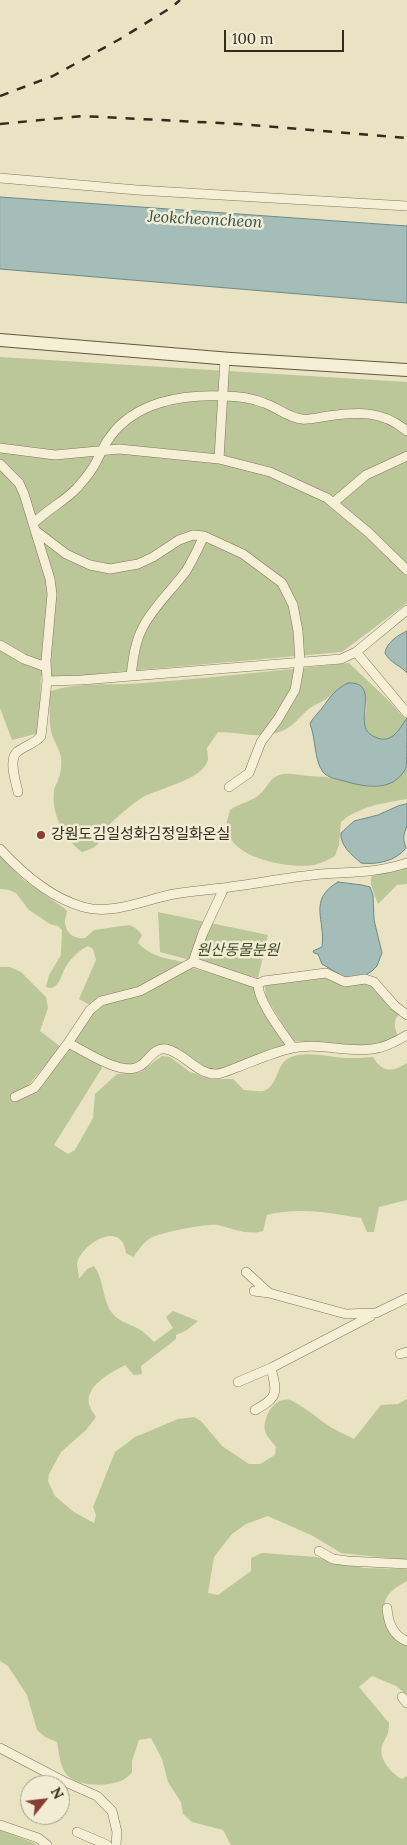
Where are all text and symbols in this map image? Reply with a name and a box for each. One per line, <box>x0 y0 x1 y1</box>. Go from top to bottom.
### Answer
scale bar <box>227 20 347 52</box>
text: 100 m <box>232 29 273 48</box>
water label: Jeokcheoncheon <box>147 207 263 233</box>
place label: 강원도김일성화김정일화온실 <box>51 826 230 844</box>
marker: 강원도김일성화김정일화온실 <box>35 829 47 841</box>
park label: 원산동물분원 <box>197 942 279 960</box>
north arrow <box>20 1775 70 1825</box>
text: N <box>47 1784 68 1802</box>

